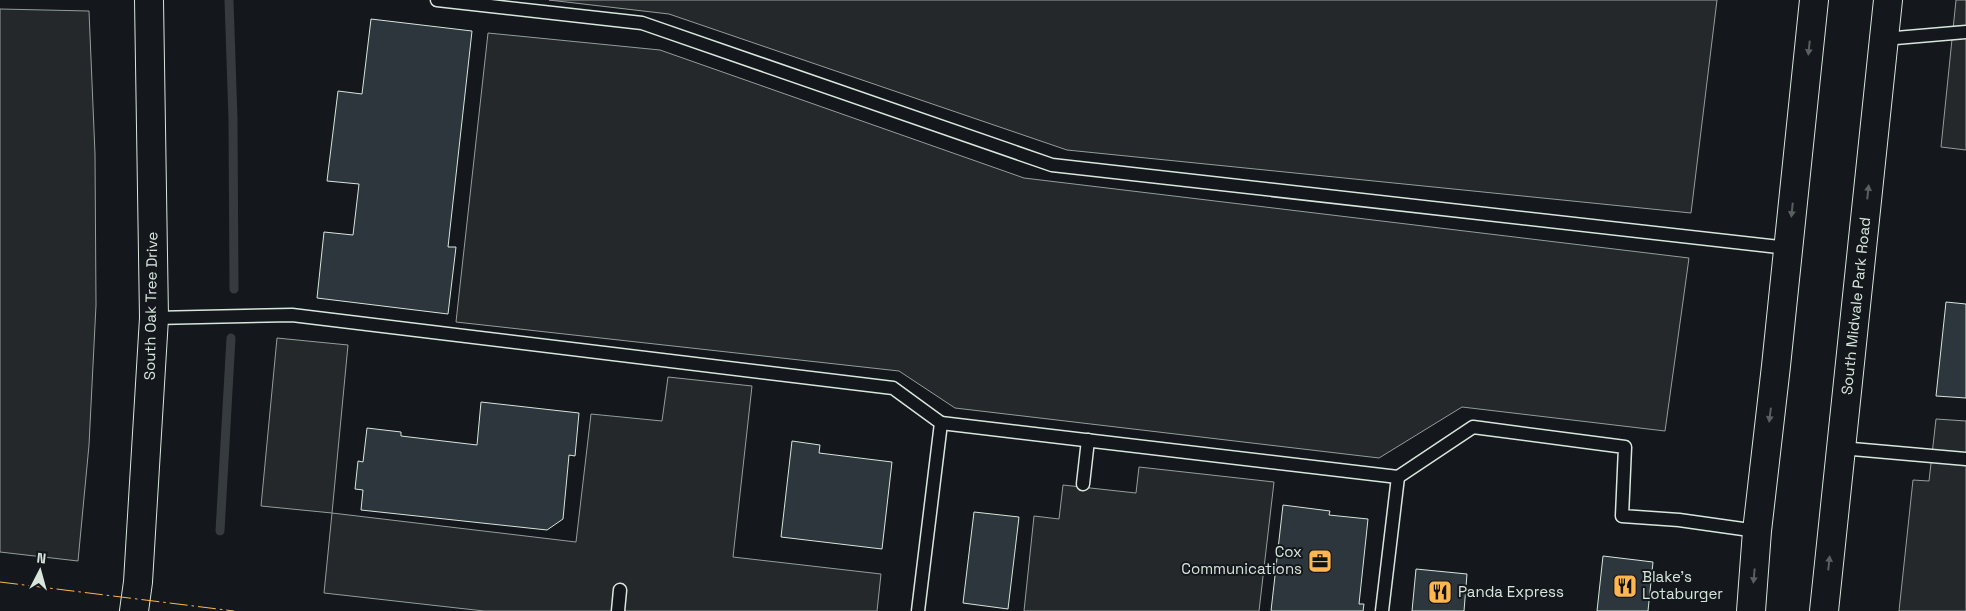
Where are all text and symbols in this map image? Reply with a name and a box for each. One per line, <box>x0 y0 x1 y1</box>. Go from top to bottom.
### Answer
one-way arrow <box>1804 41 1812 57</box>
one-way arrow <box>1864 184 1872 200</box>
one-way arrow <box>1788 202 1796 218</box>
street label: South Midvale Park Road <box>1837 216 1874 396</box>
street label: South Oak Tree Drive <box>140 232 161 380</box>
one-way arrow <box>1766 407 1774 423</box>
place label: Cox Communications <box>1181 542 1302 578</box>
north arrow <box>15 546 65 596</box>
office icon: Cox Communications <box>1307 548 1333 574</box>
text: N <box>36 549 47 568</box>
one-way arrow <box>1825 554 1833 570</box>
place label: Blake's Lotaburger <box>1642 567 1723 603</box>
one-way arrow <box>1749 568 1757 584</box>
restaurant icon: Blake's Lotaburger <box>1612 573 1638 599</box>
restaurant icon: Panda Express <box>1427 579 1453 605</box>
place label: Panda Express <box>1458 582 1564 601</box>

